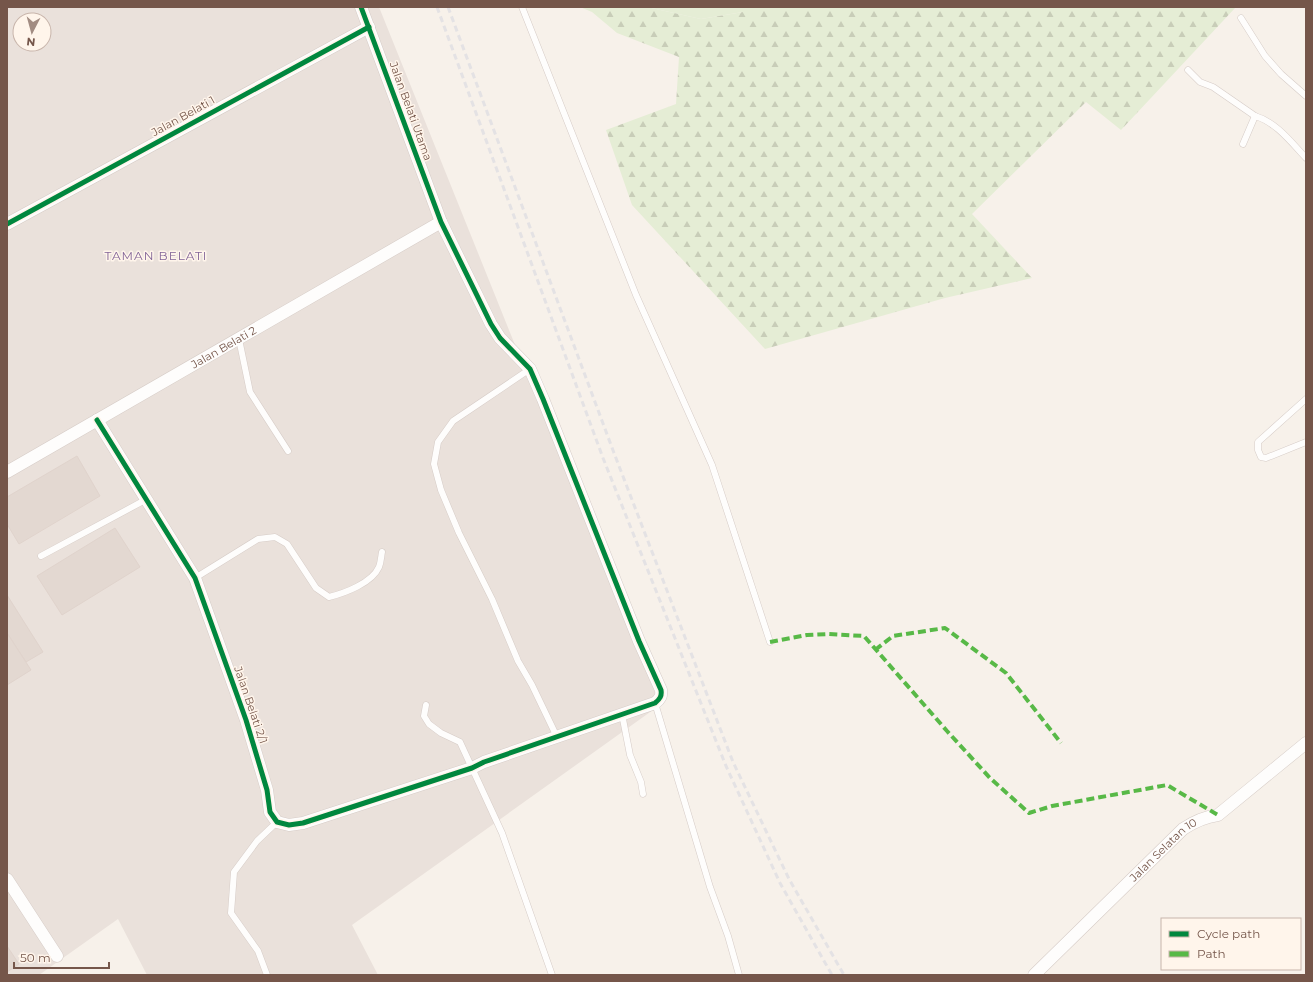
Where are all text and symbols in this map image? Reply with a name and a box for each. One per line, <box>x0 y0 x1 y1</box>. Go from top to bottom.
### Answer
north arrow <box>12 12 52 52</box>
text: N <box>26 35 36 49</box>
street label: Jalan Belati Utama <box>386 59 435 162</box>
street label: Jalan Belati 1 <box>148 93 217 140</box>
district label: TAMAN BELATI <box>105 248 207 263</box>
street label: Jalan Belati 2 <box>188 323 259 372</box>
street label: Jalan Belati 2/1 <box>231 664 271 745</box>
street label: Jalan Selatan 10 <box>1126 815 1199 885</box>
legend <box>1161 918 1301 970</box>
text: Cycle path <box>1197 926 1260 941</box>
scale bar <box>14 944 109 970</box>
text: Path <box>1197 946 1226 961</box>
text: 50 m <box>20 950 51 965</box>

